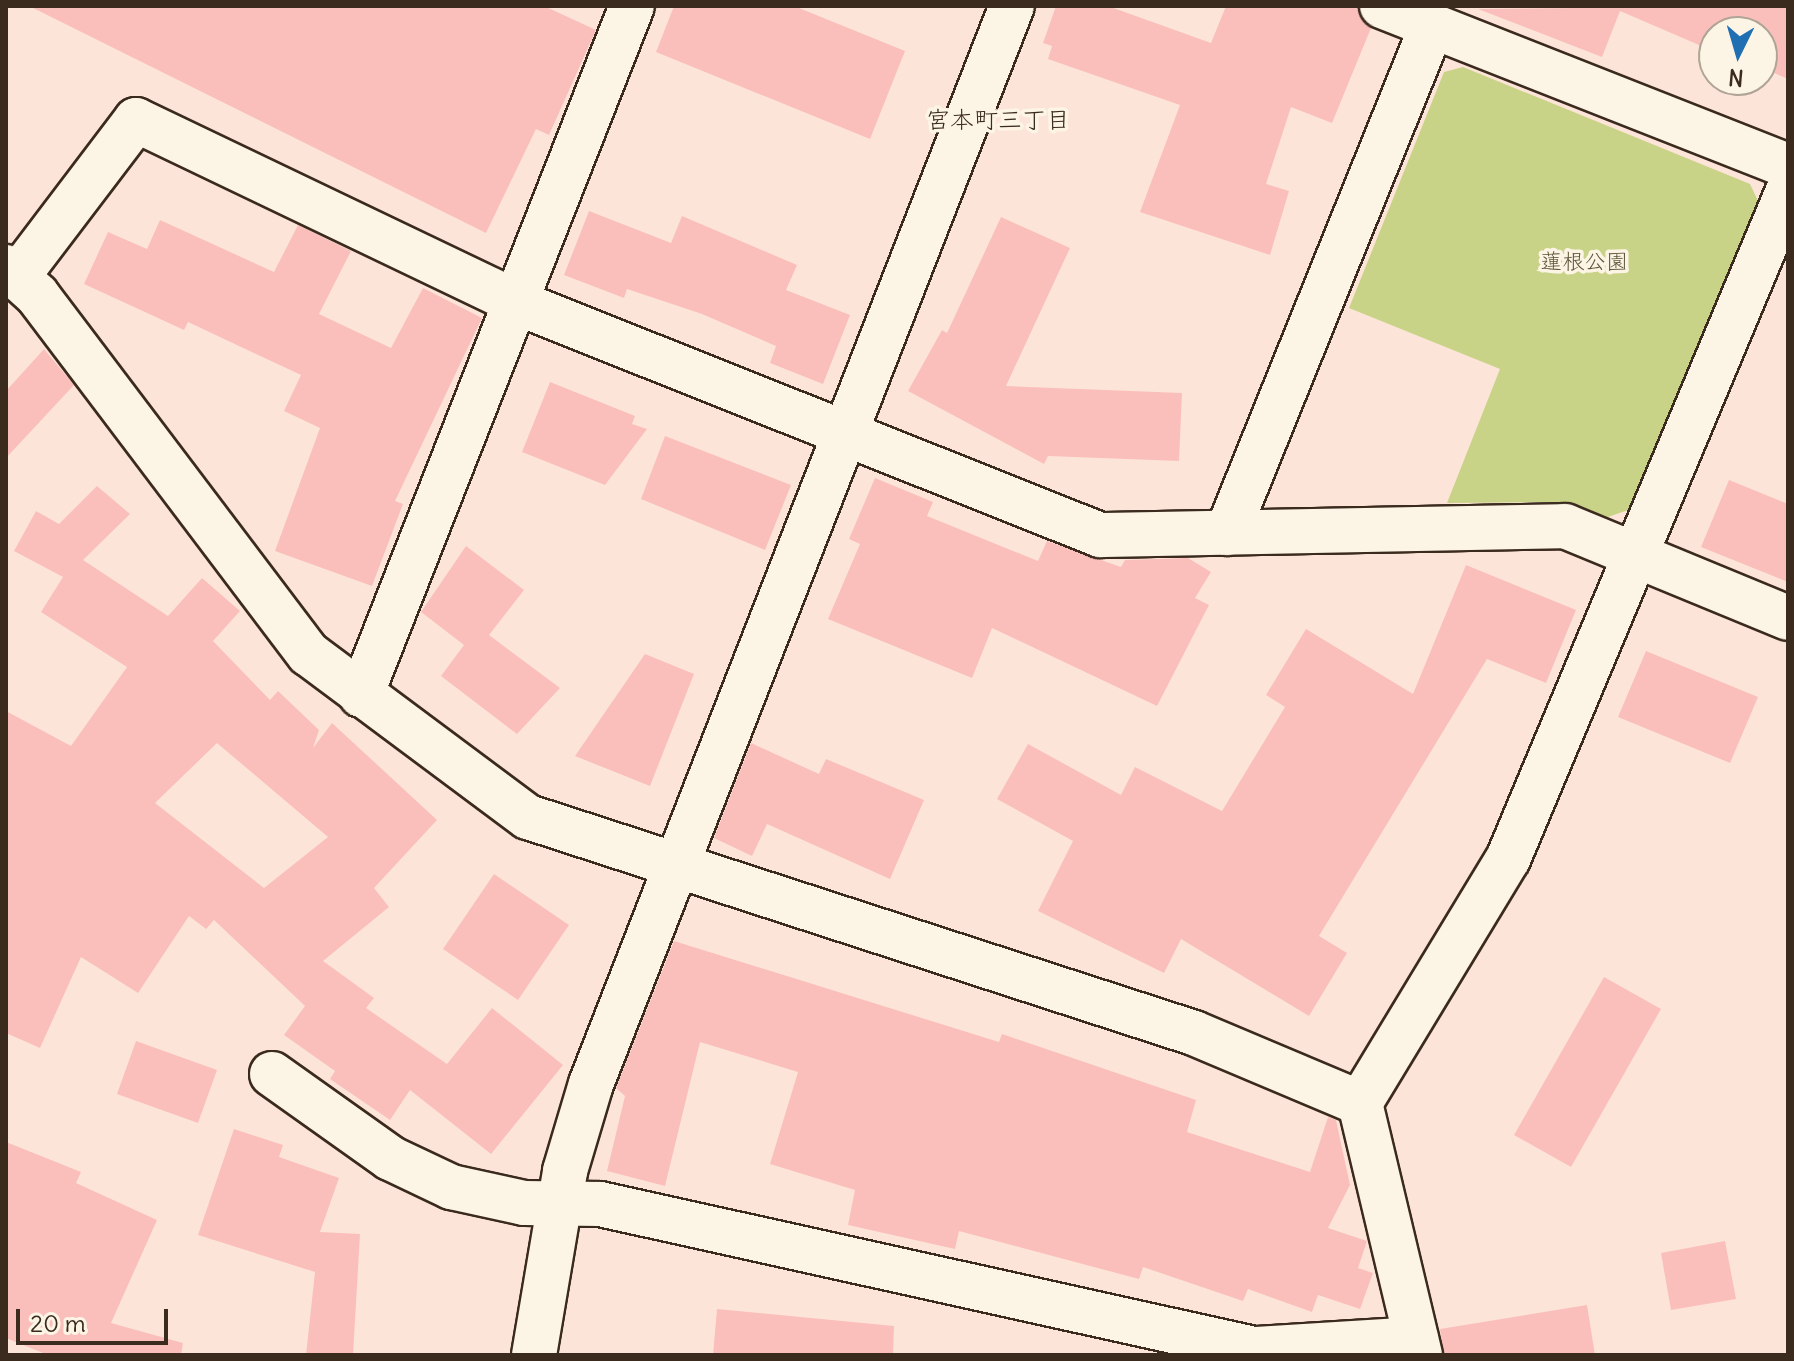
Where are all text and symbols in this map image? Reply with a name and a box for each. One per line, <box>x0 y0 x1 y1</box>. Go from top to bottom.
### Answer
north arrow <box>1698 16 1778 96</box>
text: N <box>1727 63 1745 93</box>
district label: 宮本町三丁目 <box>926 106 1070 134</box>
park label: 蓮根公園 <box>1540 249 1628 275</box>
scale bar <box>20 1293 172 1343</box>
text: 20 m <box>30 1308 86 1338</box>

